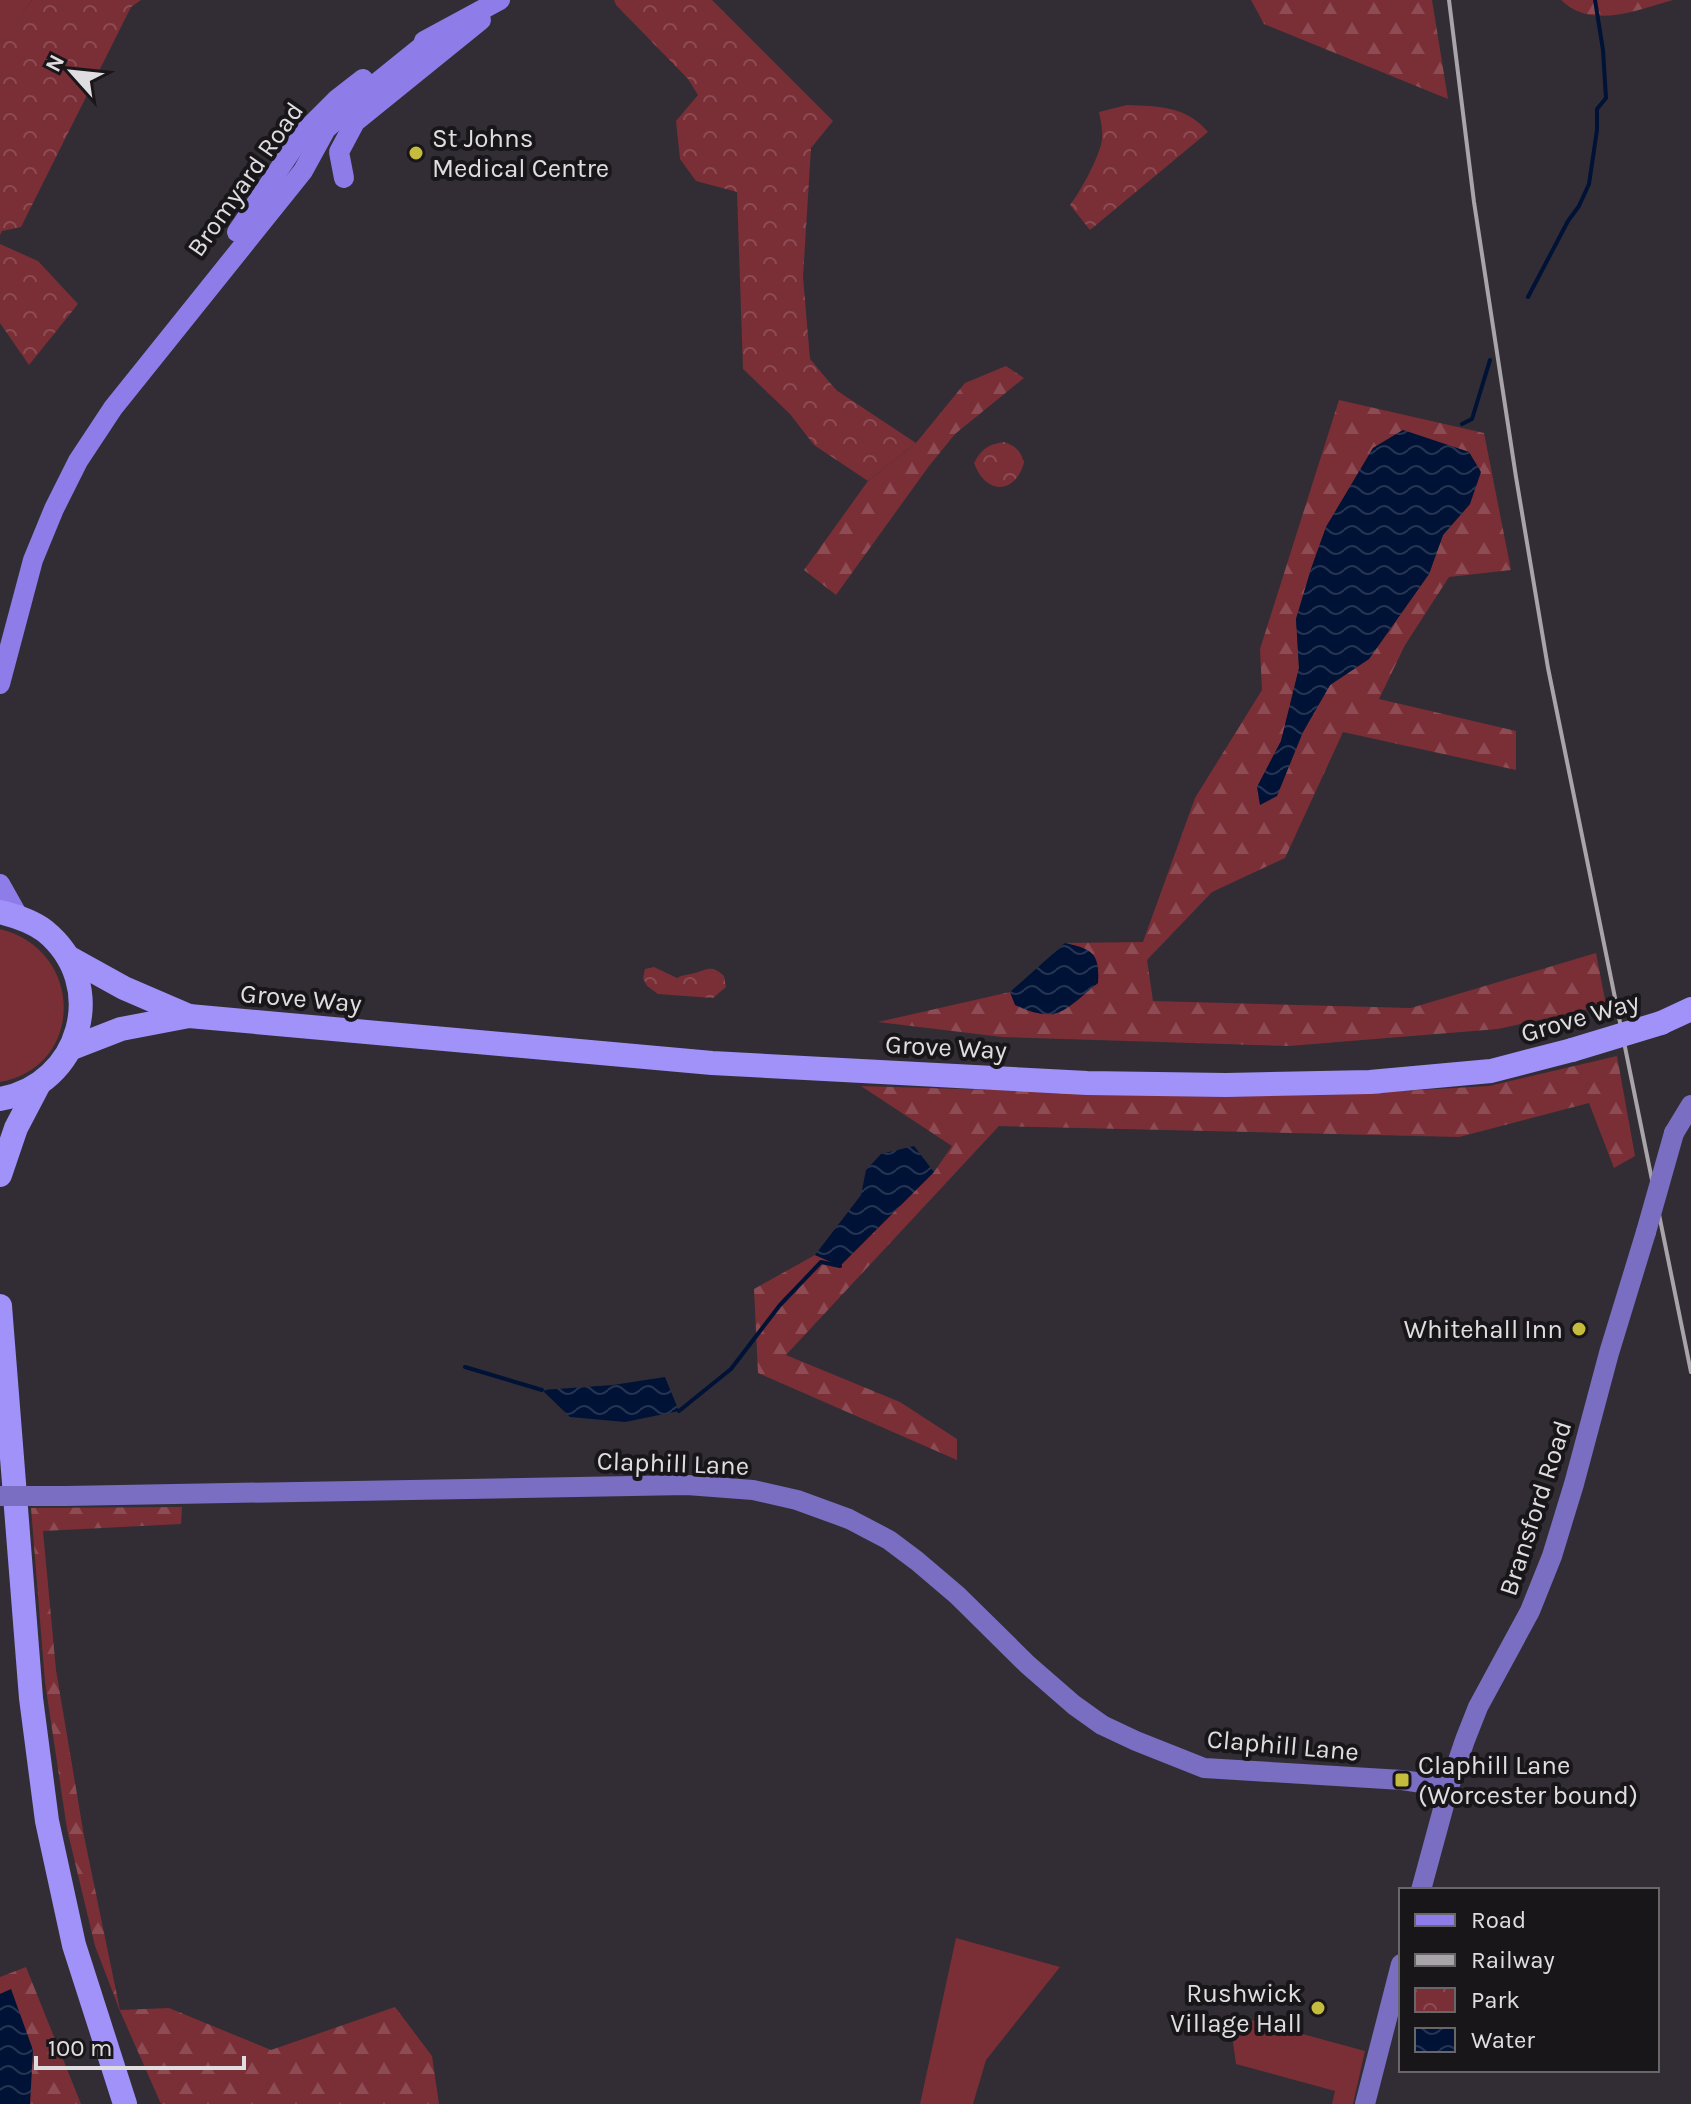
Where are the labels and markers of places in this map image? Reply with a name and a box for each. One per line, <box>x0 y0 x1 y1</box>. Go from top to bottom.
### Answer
place label: St Johns Medical Centre <box>432 123 609 184</box>
marker: St Johns Medical Centre <box>407 144 425 162</box>
place label: Whitehall Inn <box>1404 1314 1563 1345</box>
marker: Whitehall Inn <box>1570 1320 1588 1338</box>
place label: Claphill Lane (Worcester bound) <box>1418 1750 1638 1811</box>
marker: Claphill Lane (Worcester bound) <box>1393 1771 1411 1789</box>
place label: Rushwick Village Hall <box>1170 1978 1302 2039</box>
marker: Rushwick Village Hall <box>1309 1999 1327 2017</box>

